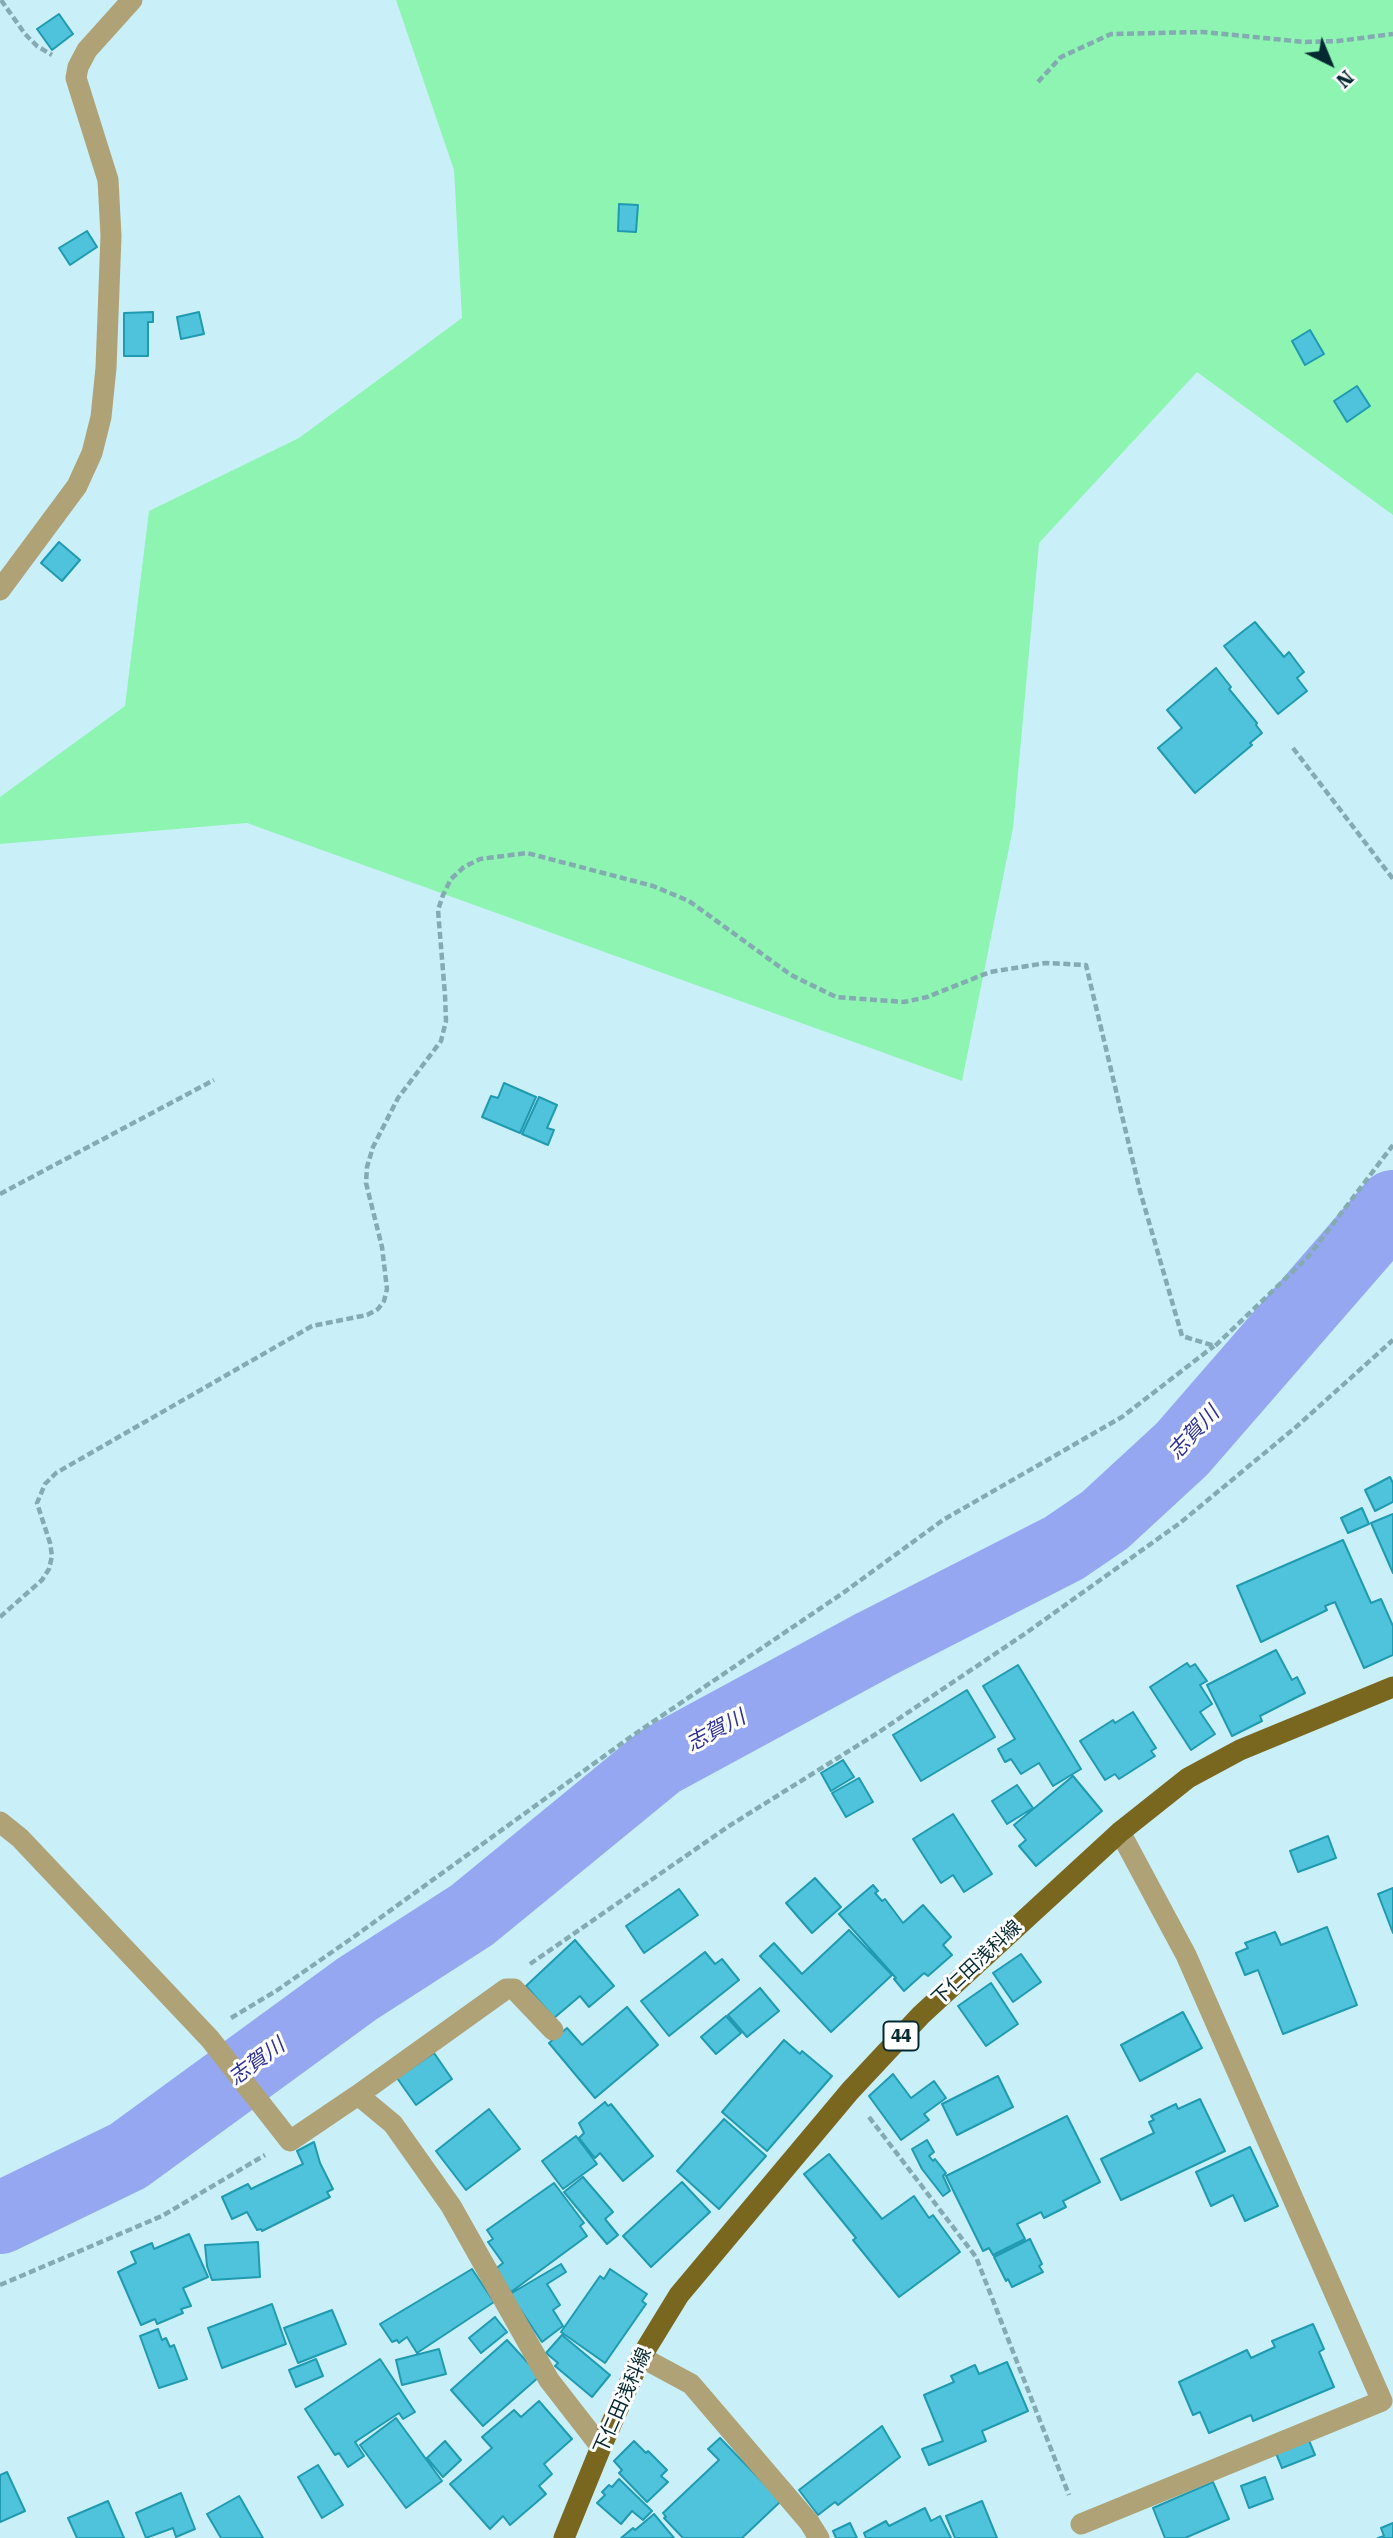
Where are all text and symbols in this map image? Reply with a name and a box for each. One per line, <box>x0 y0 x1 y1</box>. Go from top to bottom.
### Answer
north arrow <box>1295 28 1365 98</box>
text: N <box>1331 65 1358 92</box>
water label: 志賀川 <box>1163 1401 1225 1465</box>
water label: 志賀川 <box>682 1705 750 1757</box>
street label: 下仁田浅科線 <box>928 1916 1026 2010</box>
road number: 44 <box>884 2022 918 2050</box>
water label: 志賀川 <box>224 2033 290 2091</box>
street label: 下仁田浅科線 <box>589 2344 657 2458</box>

